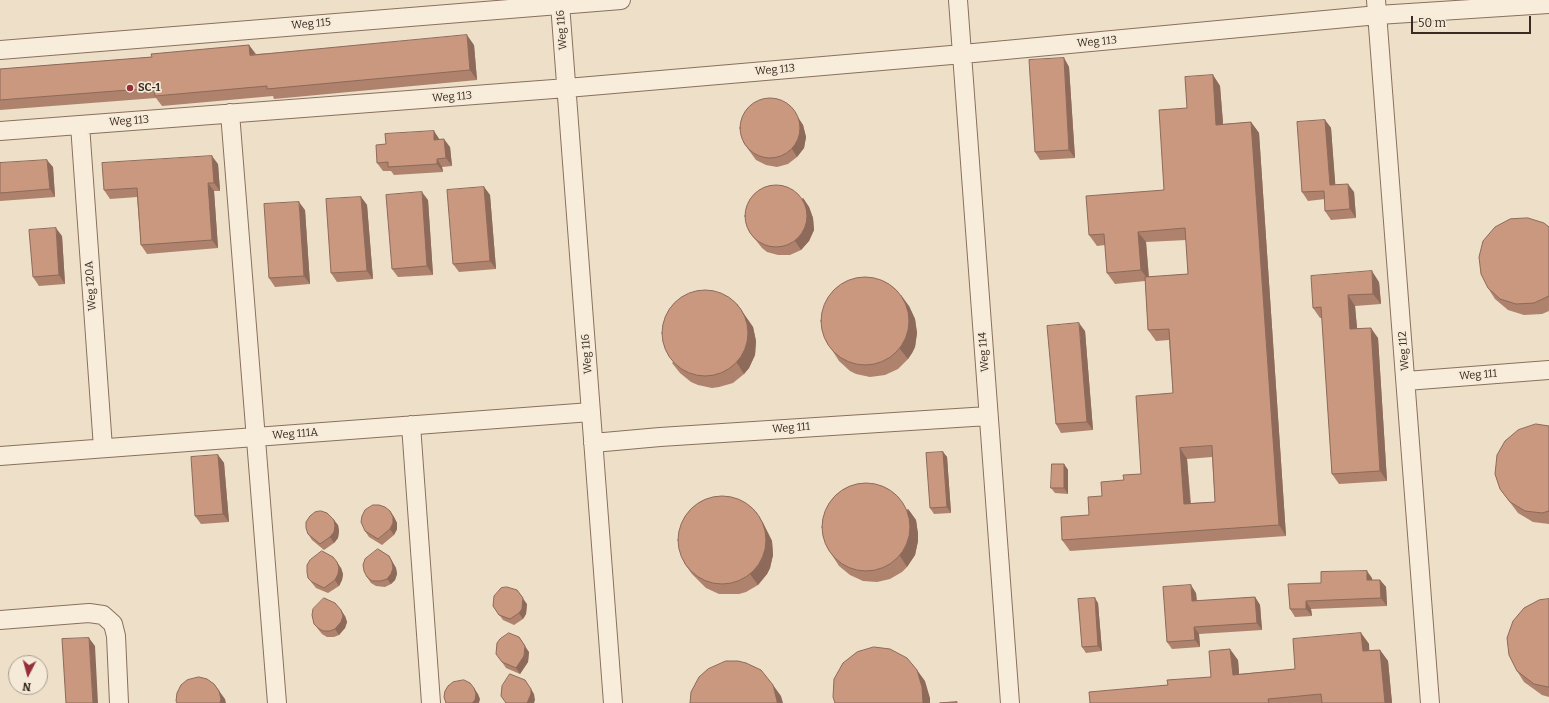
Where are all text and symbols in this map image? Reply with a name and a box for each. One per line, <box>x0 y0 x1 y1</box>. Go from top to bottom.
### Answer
scale bar <box>1413 8 1533 34</box>
street label: Weg 116 <box>554 9 570 51</box>
street label: Weg 115 <box>291 16 331 32</box>
text: 50 m <box>1418 16 1446 30</box>
street label: Weg 113 <box>1076 34 1118 50</box>
street label: Weg 113 <box>754 62 796 78</box>
place label: SC-1 <box>138 81 160 95</box>
marker: SC-1 <box>125 83 135 93</box>
street label: Weg 113 <box>432 89 472 105</box>
street label: Weg 113 <box>109 113 149 129</box>
street label: Weg 120A <box>83 261 99 311</box>
street label: Weg 114 <box>976 331 992 373</box>
street label: Weg 112 <box>1396 331 1412 371</box>
street label: Weg 116 <box>579 333 595 375</box>
street label: Weg 111 <box>1458 367 1498 383</box>
street label: Weg 111 <box>771 420 811 436</box>
street label: Weg 111A <box>272 426 318 442</box>
north arrow <box>8 655 48 695</box>
text: N <box>22 680 32 693</box>

